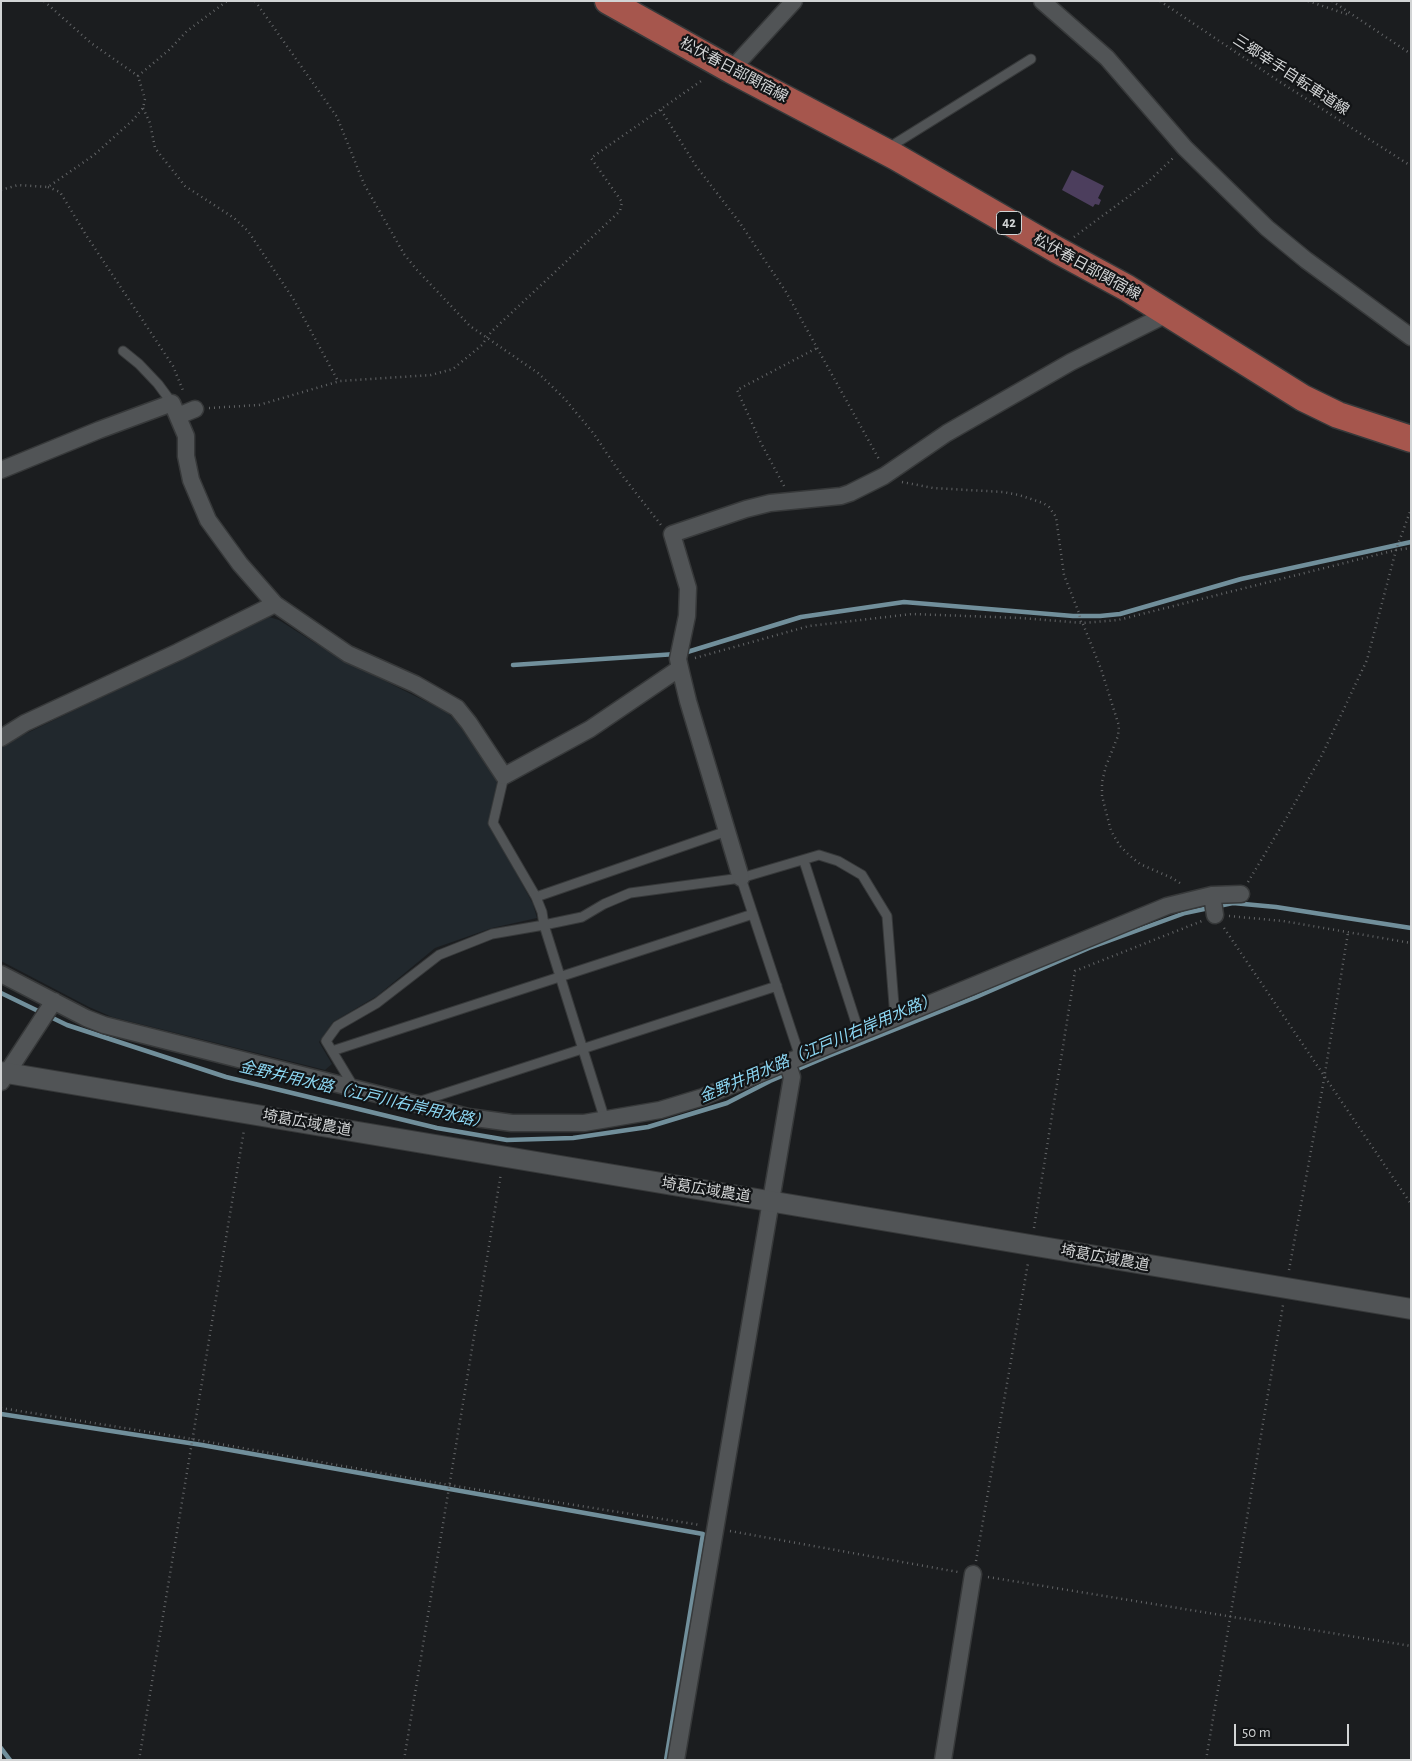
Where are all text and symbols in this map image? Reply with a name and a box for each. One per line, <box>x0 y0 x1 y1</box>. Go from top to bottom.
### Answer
street label: 三郷幸手自転車道線 <box>1229 31 1353 119</box>
street label: 松伏春日部関宿線 <box>677 34 791 106</box>
road number: 42 <box>996 212 1022 234</box>
street label: 松伏春日部関宿線 <box>1030 230 1144 304</box>
water label: 金野井用水路（江戸川右岸用水路） <box>696 989 940 1107</box>
water label: 金野井用水路（江戸川右岸用水路） <box>237 1057 491 1133</box>
street label: 埼葛広域農道 <box>261 1106 353 1140</box>
street label: 埼葛広域農道 <box>660 1174 752 1206</box>
street label: 埼葛広域農道 <box>1059 1241 1151 1275</box>
scale bar <box>1237 1714 1352 1746</box>
text: 50 m <box>1242 1725 1271 1740</box>

